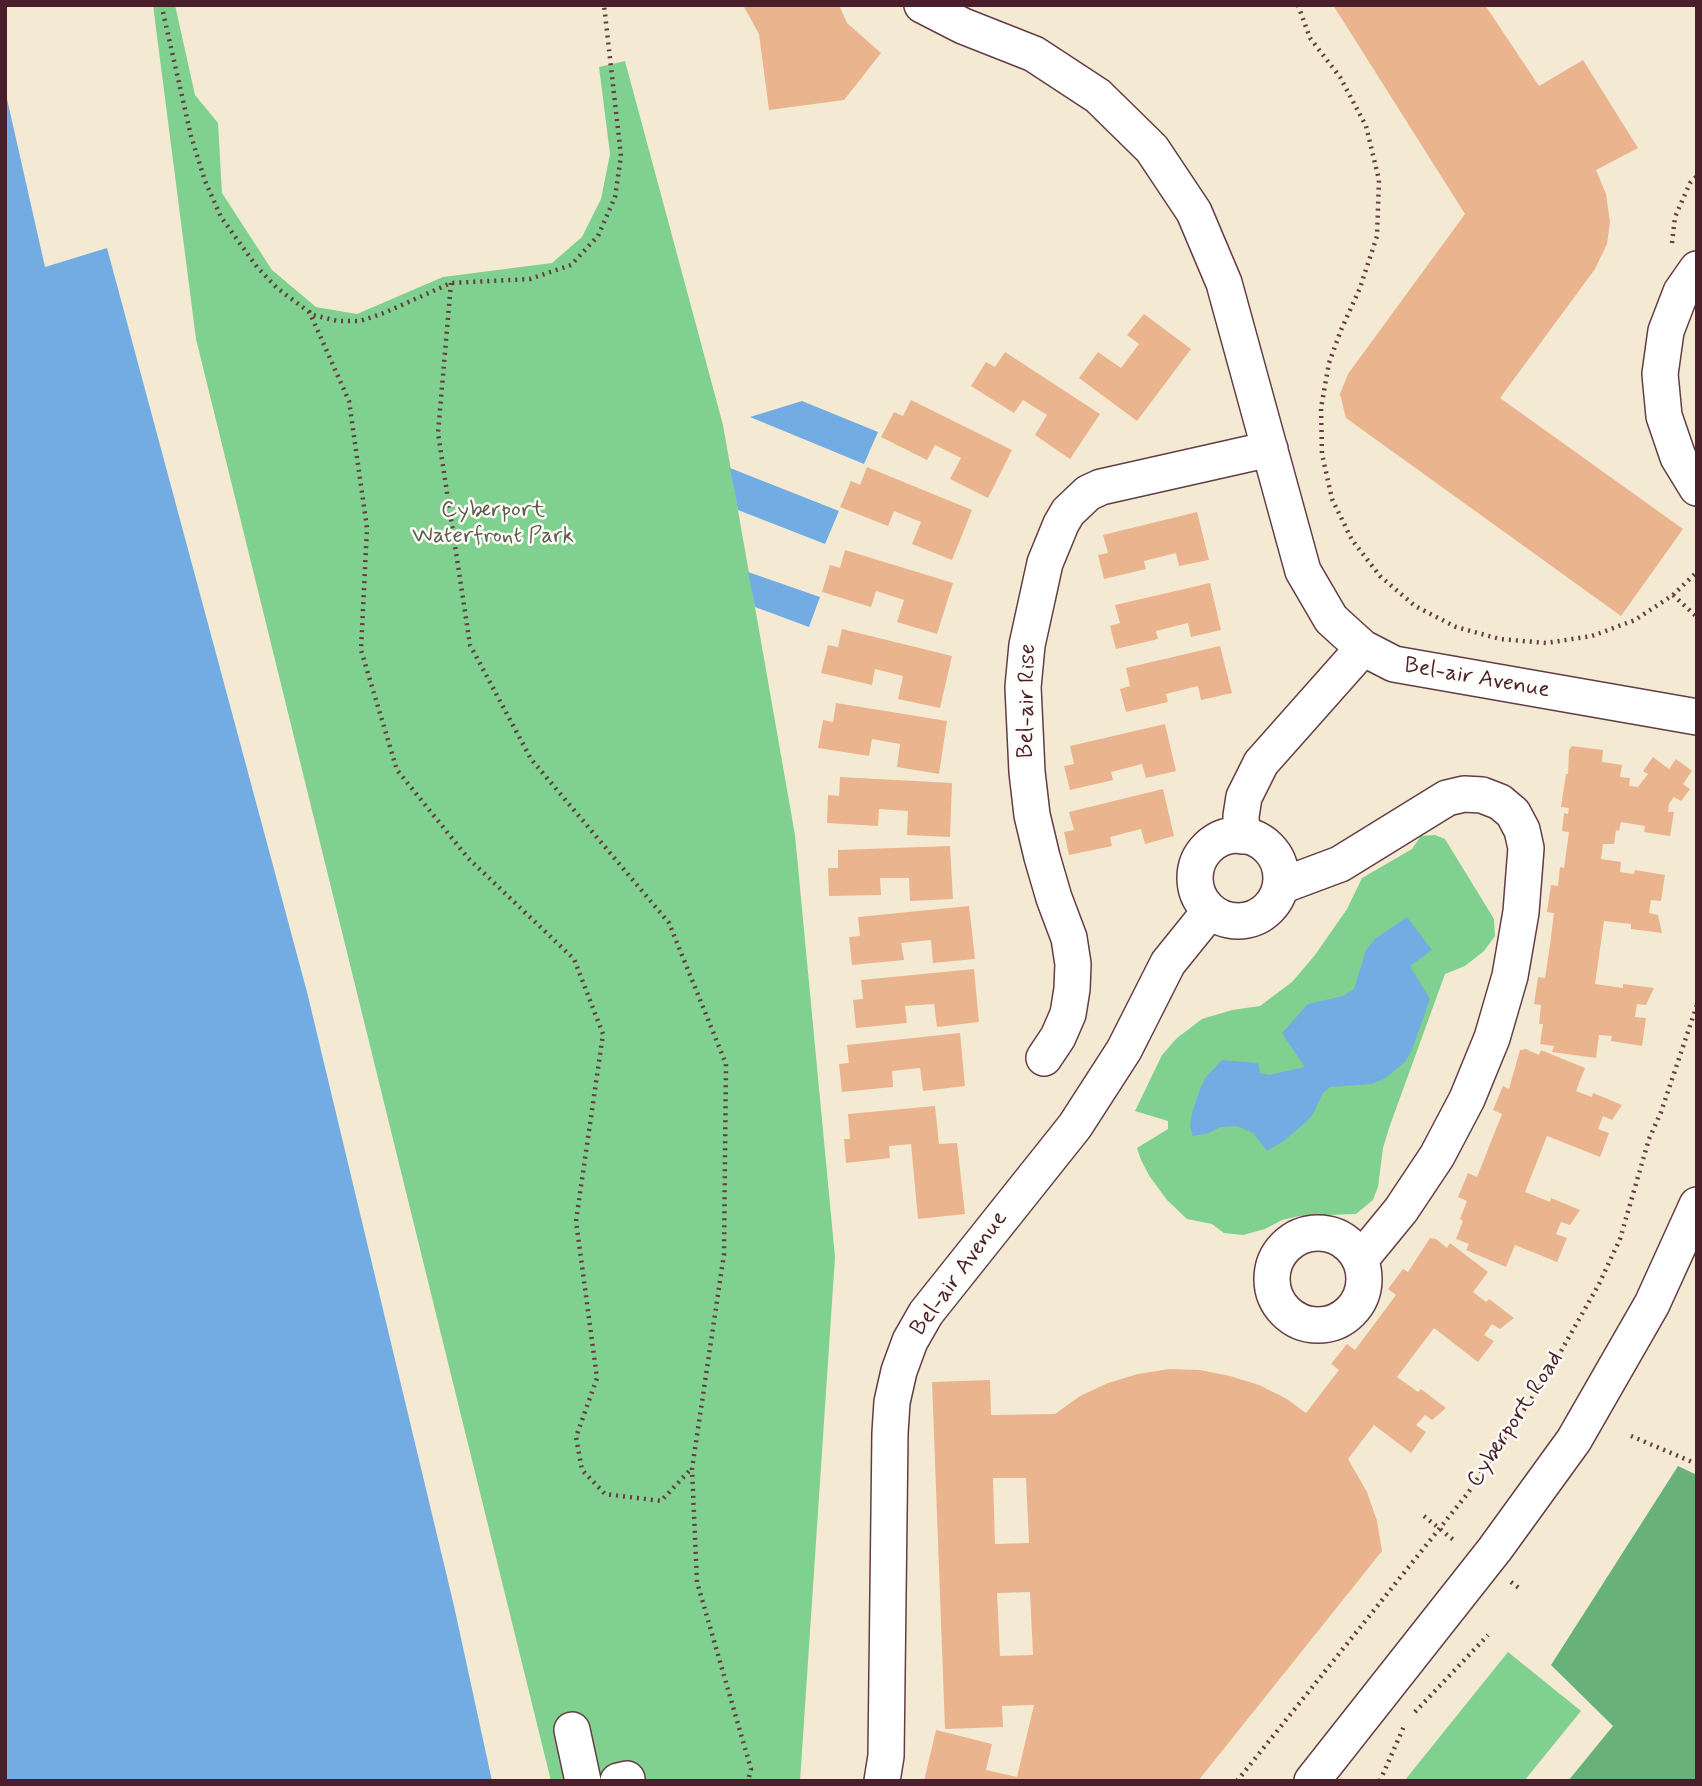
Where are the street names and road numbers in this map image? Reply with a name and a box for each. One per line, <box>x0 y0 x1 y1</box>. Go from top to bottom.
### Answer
street label: Bel-air Rise <box>1013 643 1043 759</box>
street label: Bel-air Avenue <box>1402 653 1552 705</box>
street label: Bel-air Avenue <box>906 1206 1014 1342</box>
street label: Cyberport Road <box>1462 1347 1570 1493</box>

